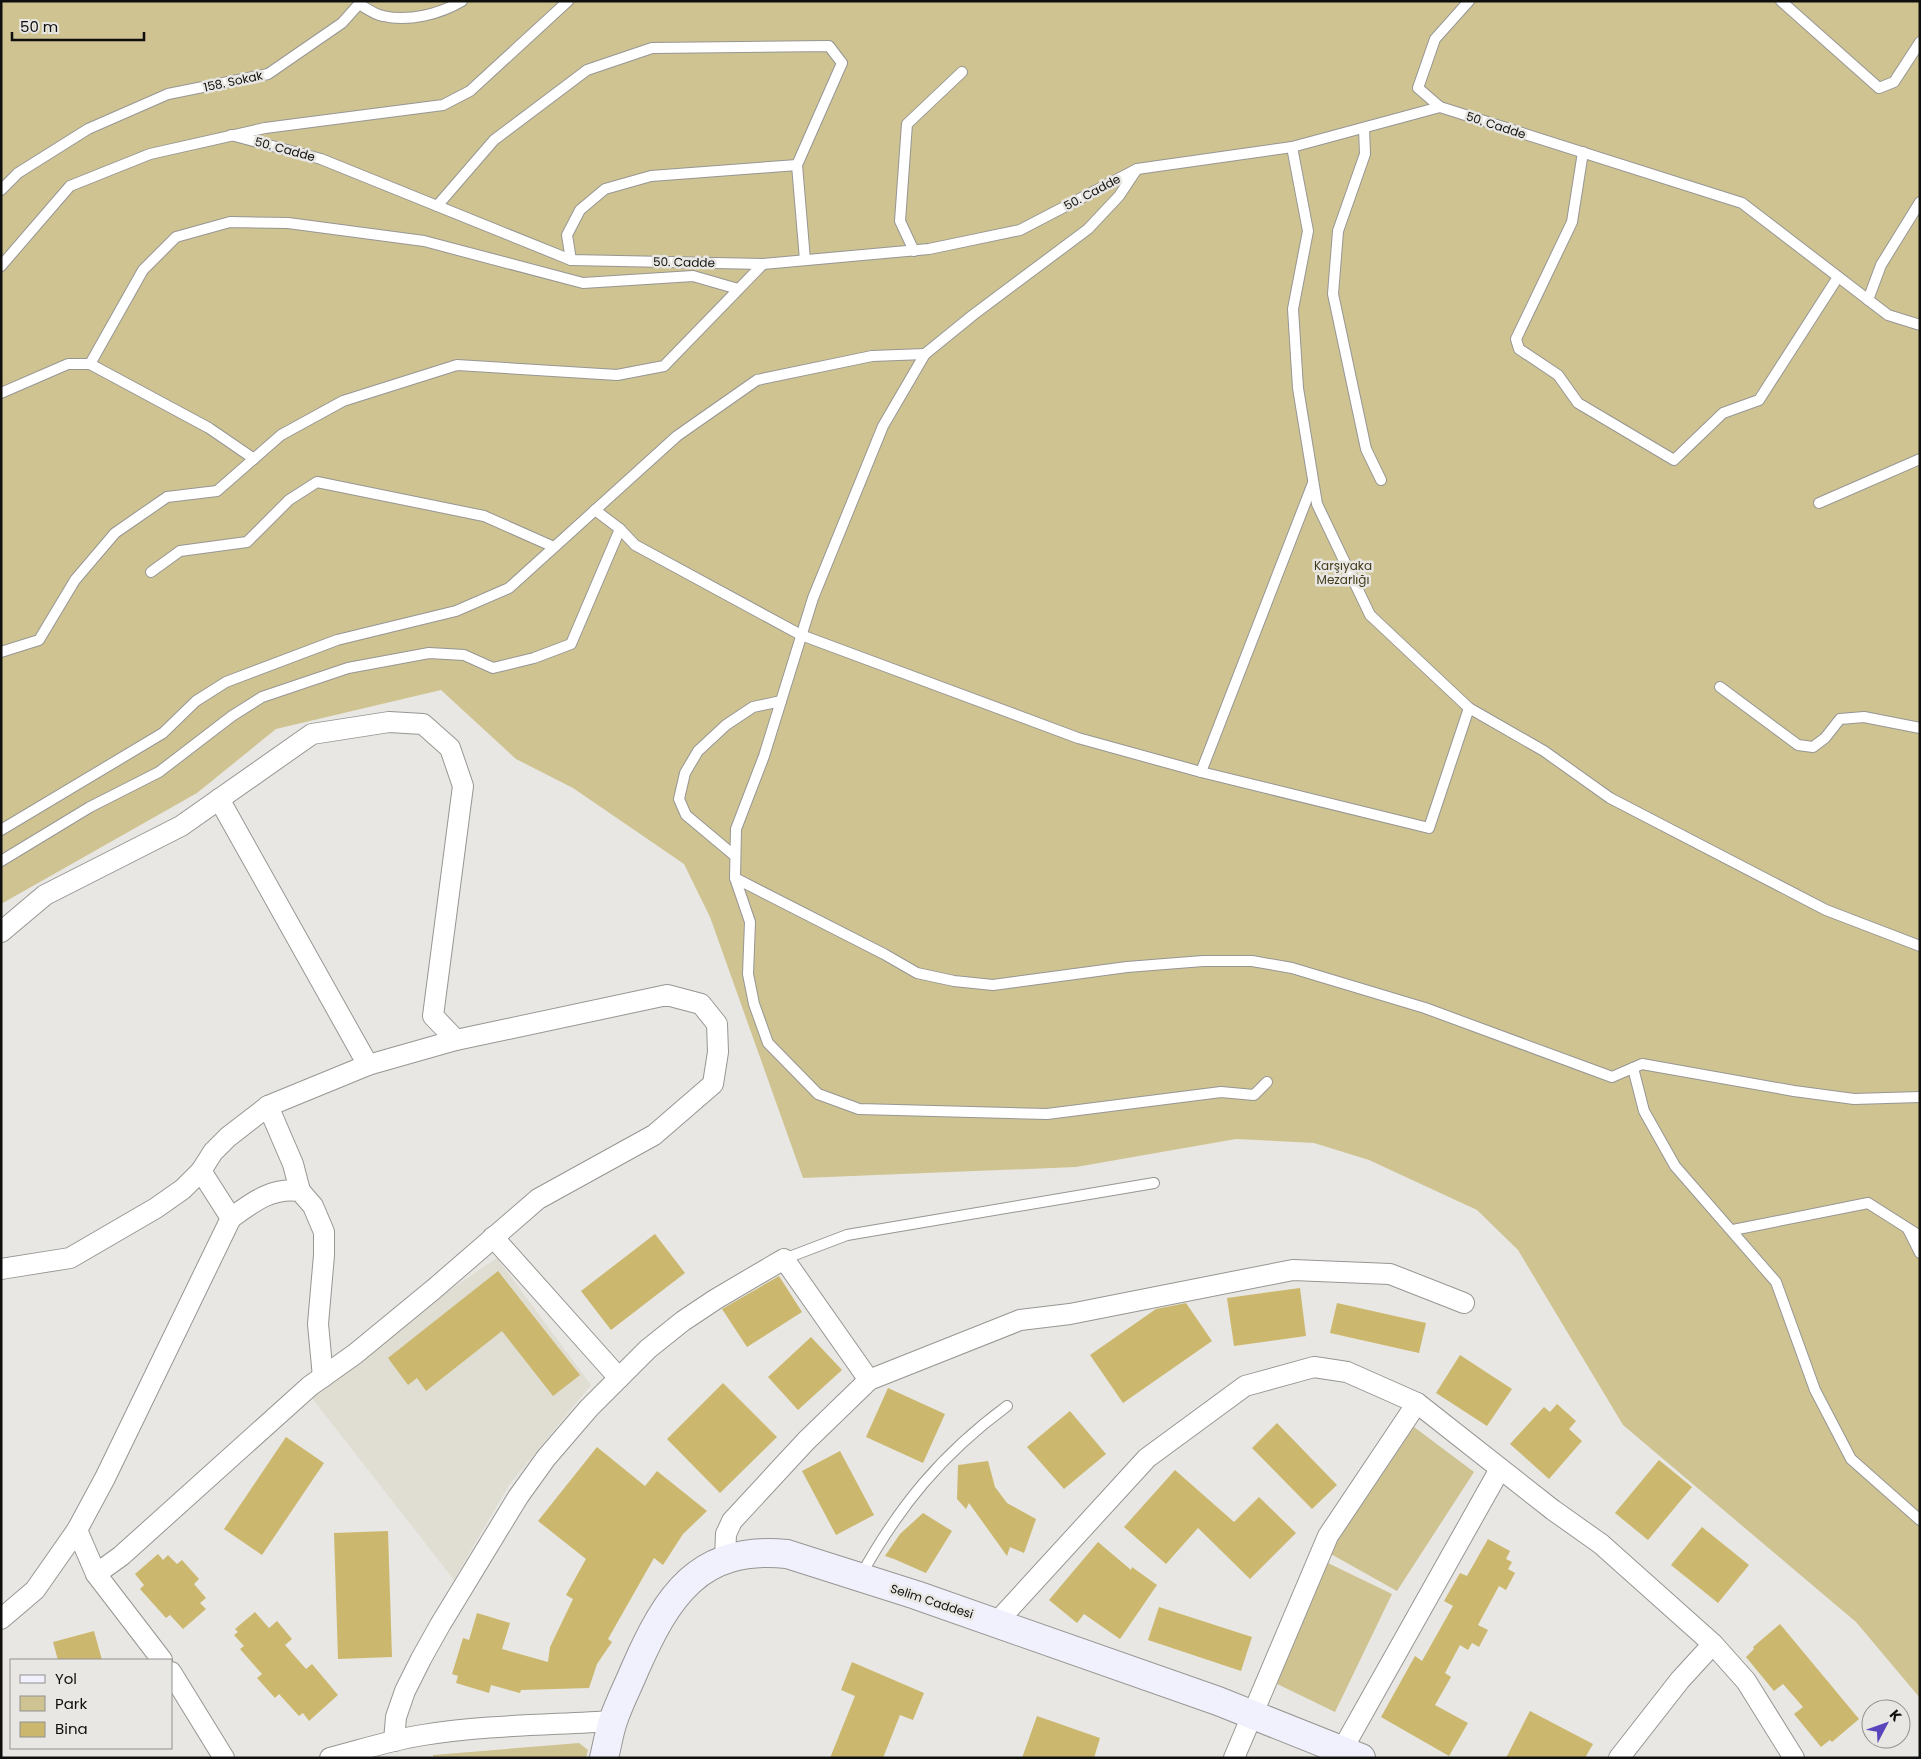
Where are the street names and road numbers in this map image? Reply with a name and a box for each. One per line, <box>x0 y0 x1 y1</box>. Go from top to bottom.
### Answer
street label: 158. Sokak <box>202 66 265 96</box>
street label: 50. Cadde <box>1464 107 1528 143</box>
street label: 50. Cadde <box>253 133 317 165</box>
street label: 50. Cadde <box>1061 170 1123 214</box>
street label: 50. Cadde <box>653 253 715 271</box>
street label: Selim Caddesi <box>888 1580 976 1622</box>

